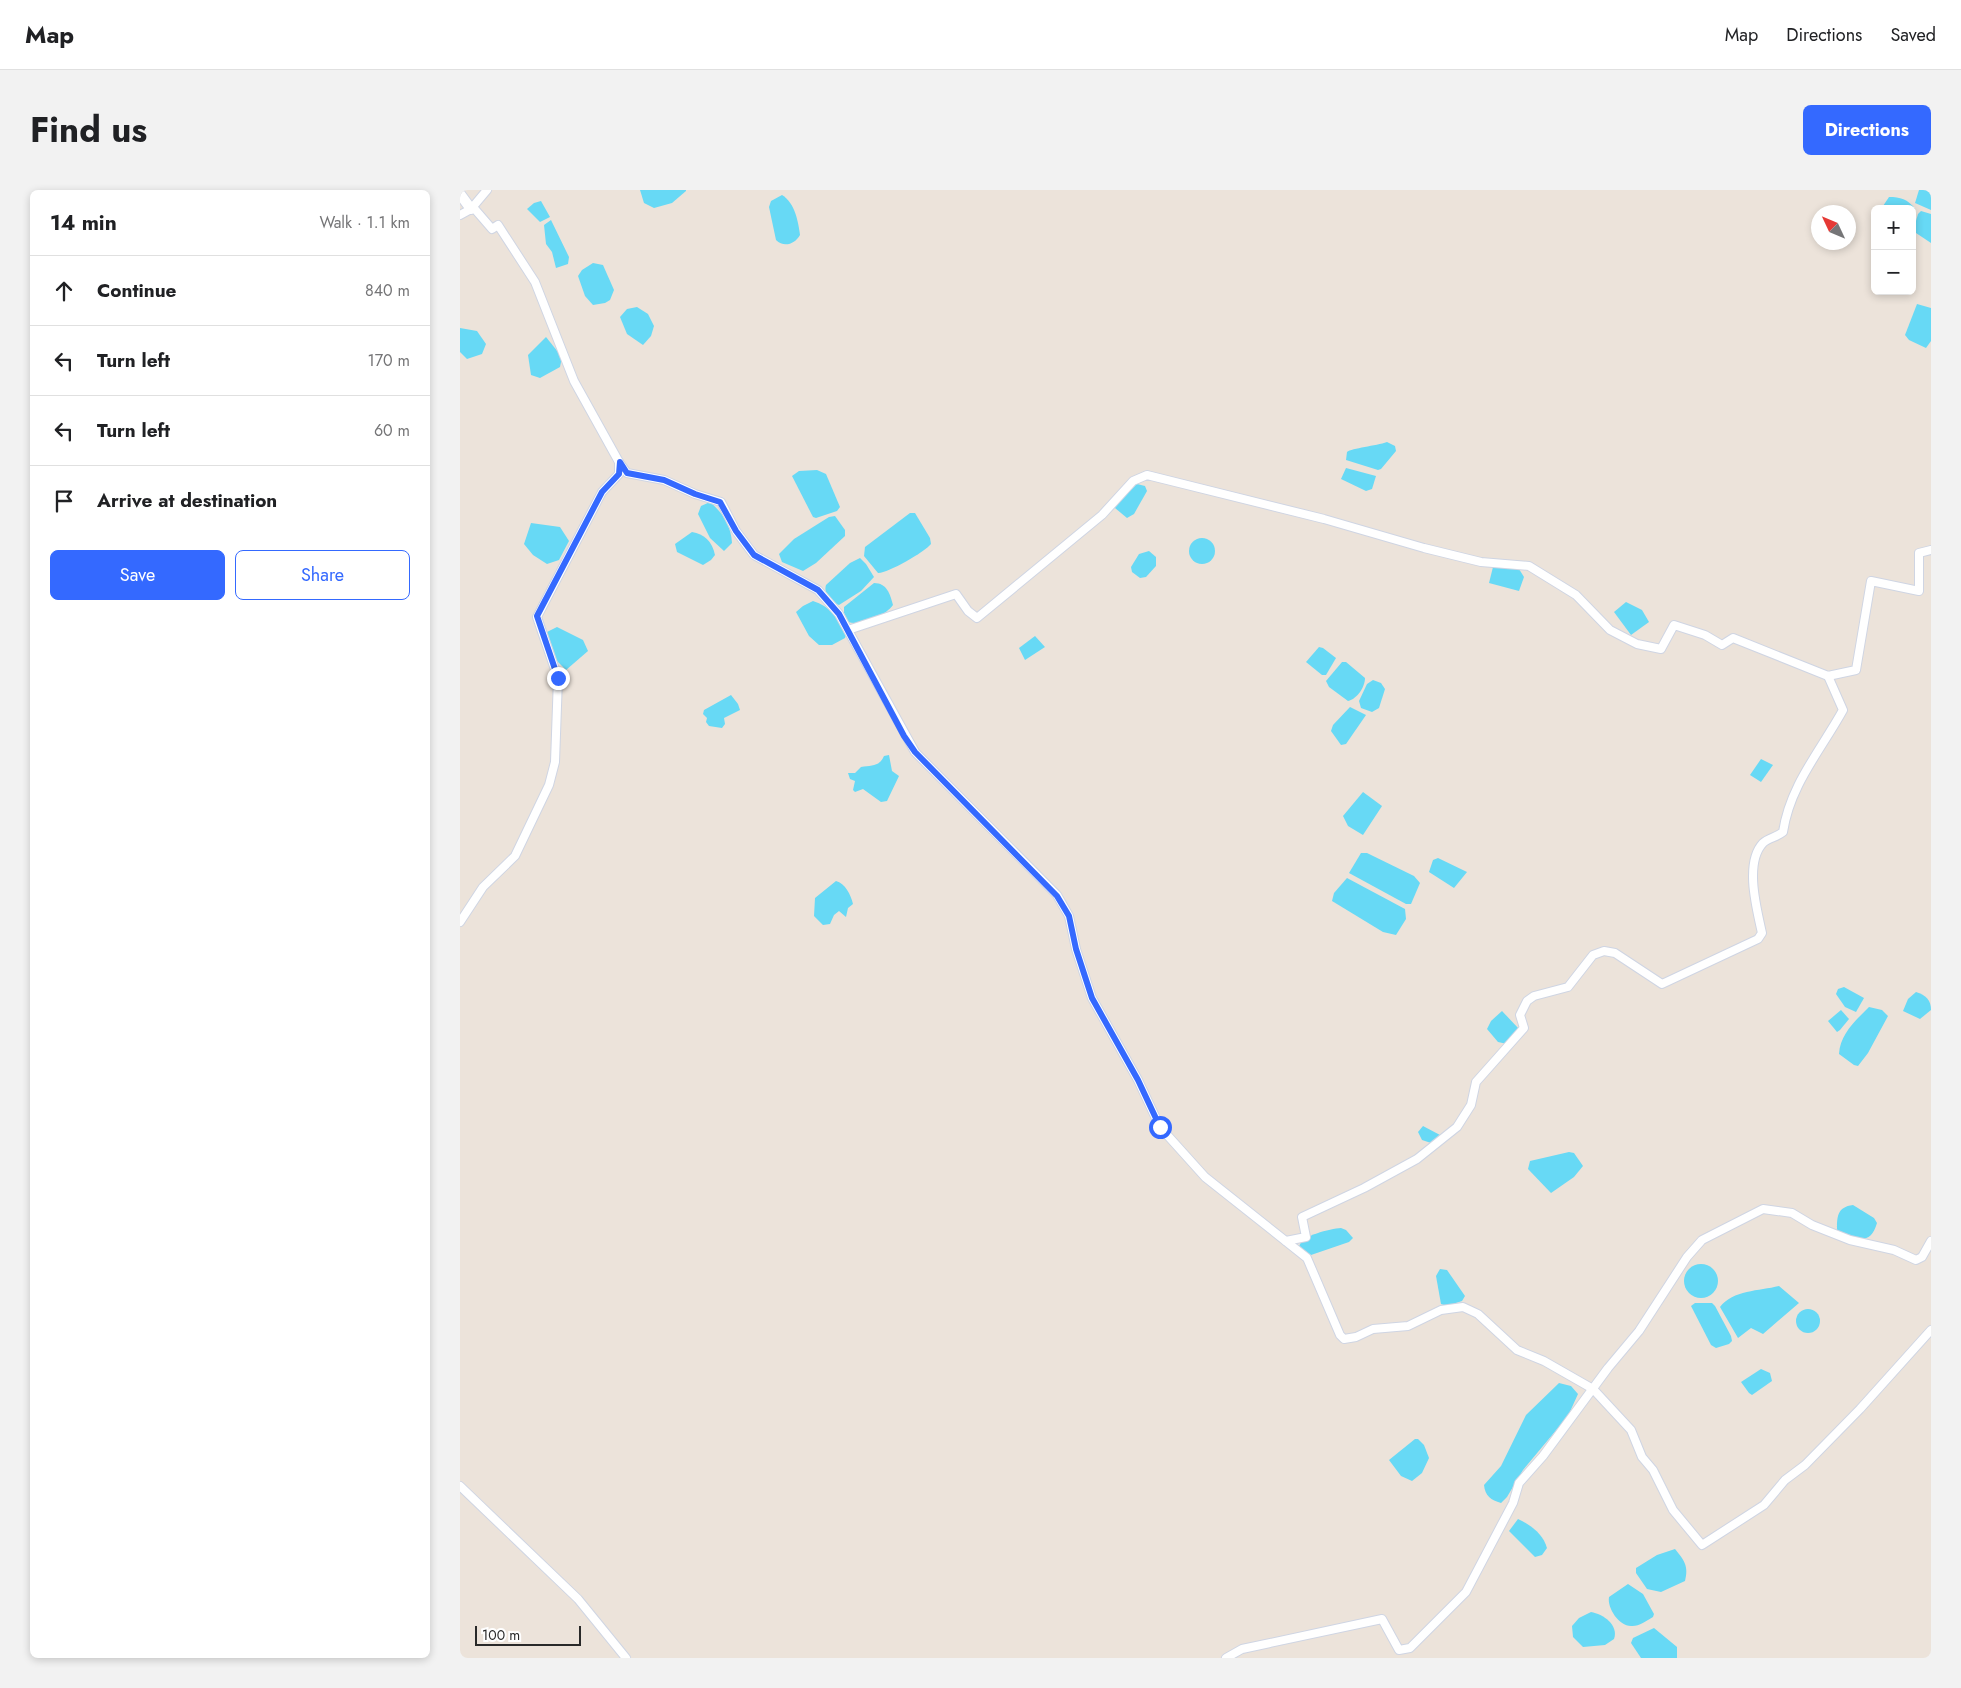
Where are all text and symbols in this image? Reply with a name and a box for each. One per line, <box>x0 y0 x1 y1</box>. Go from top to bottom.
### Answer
text: Map <box>25 17 74 52</box>
text: Map <box>1725 22 1758 48</box>
text: Directions <box>1786 22 1862 48</box>
text: Saved <box>1890 22 1936 48</box>
text: Find us <box>30 105 147 155</box>
button: Directions <box>1803 105 1931 155</box>
north arrow <box>1811 205 1856 250</box>
map controls <box>1871 205 1916 295</box>
button: + <box>1871 205 1916 250</box>
text: 14 min <box>50 208 117 238</box>
text: Walk · 1.1 km <box>319 211 410 234</box>
button: − <box>1871 250 1916 295</box>
icon: ahead <box>50 277 78 305</box>
text: Continue <box>97 277 176 304</box>
text: 840 m <box>365 279 410 302</box>
icon: left <box>50 347 78 375</box>
text: Turn left <box>97 347 170 374</box>
text: 170 m <box>368 349 410 372</box>
icon: left <box>50 417 78 445</box>
text: Turn left <box>97 417 170 444</box>
text: 60 m <box>374 419 410 442</box>
icon: arrive <box>50 487 78 515</box>
text: Arrive at destination <box>97 487 277 514</box>
button: Save <box>50 550 225 600</box>
button: Share <box>235 550 410 600</box>
route end <box>547 667 570 690</box>
route start <box>1149 1116 1172 1139</box>
scale bar <box>475 1623 581 1646</box>
text: 100 m <box>482 1625 520 1645</box>

